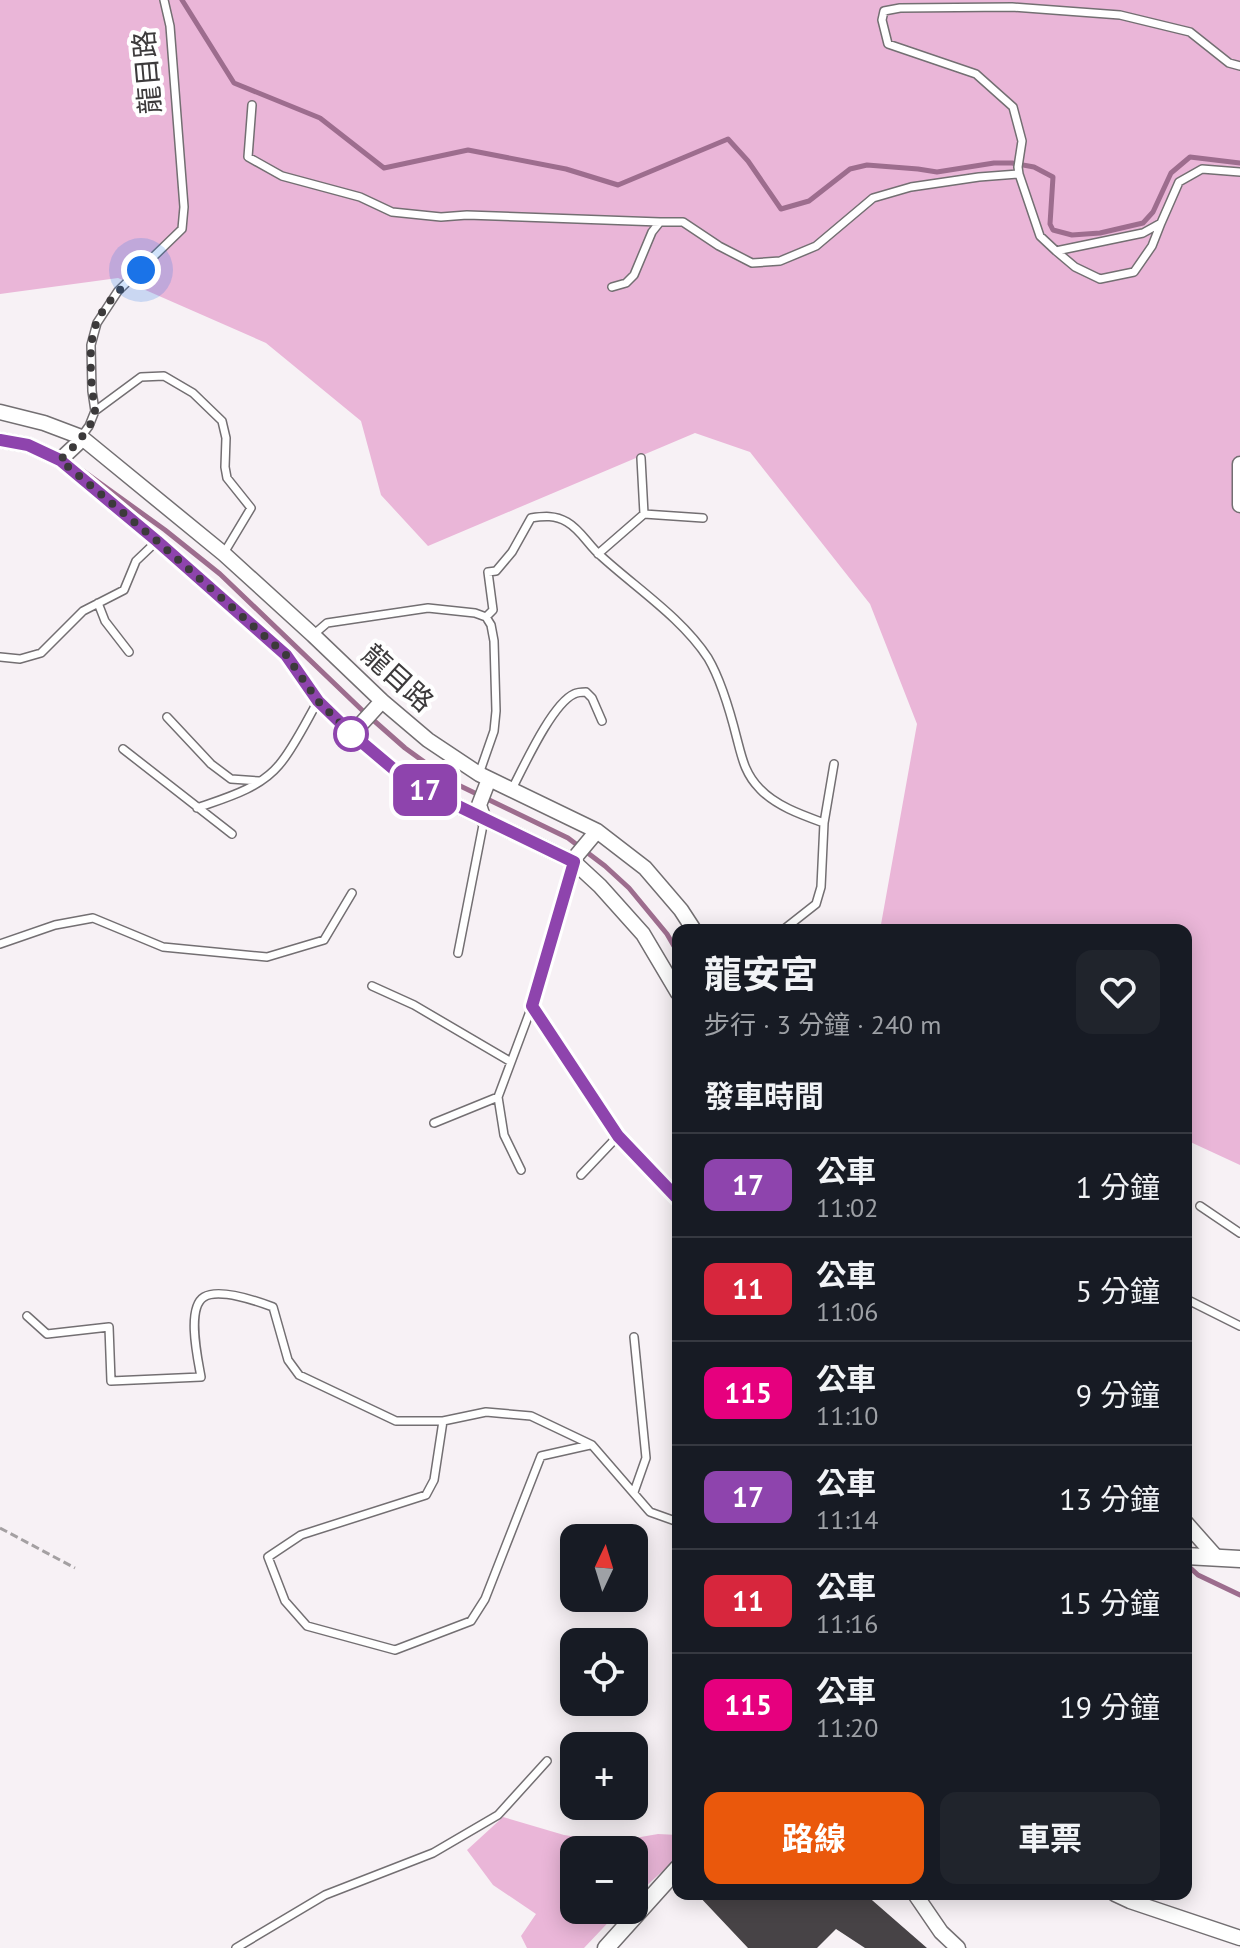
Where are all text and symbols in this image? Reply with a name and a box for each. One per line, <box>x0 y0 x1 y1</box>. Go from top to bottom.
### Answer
street label: 龍目路 <box>124 29 169 116</box>
your location <box>121 250 161 290</box>
street label: 龍目路 <box>355 636 442 719</box>
unlabelled marker <box>334 717 368 751</box>
line badge: 17 <box>389 764 461 816</box>
text: 17 <box>409 771 441 808</box>
text: 龍安宮 <box>704 949 818 998</box>
button: heart <box>1076 950 1160 1034</box>
text: 步行 · 3 分鐘 · 240 m <box>704 1008 941 1041</box>
text: 發車時間 <box>704 1076 824 1115</box>
text: 公車 <box>816 1151 876 1190</box>
text: 17 <box>732 1166 764 1203</box>
text: 1 分鐘 <box>1076 1167 1160 1206</box>
text: 11:02 <box>816 1191 878 1224</box>
text: 公車 <box>816 1255 876 1294</box>
text: 11 <box>732 1270 764 1307</box>
text: 5 分鐘 <box>1076 1271 1160 1310</box>
text: 11:06 <box>816 1295 878 1328</box>
text: 公車 <box>816 1359 876 1398</box>
text: 115 <box>724 1374 772 1411</box>
text: 9 分鐘 <box>1076 1375 1160 1414</box>
text: 11:10 <box>816 1399 878 1432</box>
text: 公車 <box>816 1463 876 1502</box>
text: 17 <box>732 1478 764 1515</box>
text: 13 分鐘 <box>1059 1479 1160 1518</box>
text: 11:14 <box>816 1503 878 1536</box>
north arrow <box>560 1524 648 1612</box>
map controls <box>560 1524 648 1924</box>
text: 公車 <box>816 1567 876 1606</box>
text: 11 <box>732 1582 764 1619</box>
text: 15 分鐘 <box>1059 1583 1160 1622</box>
text: 11:16 <box>816 1607 878 1640</box>
button: locate <box>560 1628 648 1716</box>
text: 公車 <box>816 1671 876 1710</box>
text: 115 <box>724 1686 772 1723</box>
text: 19 分鐘 <box>1059 1687 1160 1726</box>
text: 11:20 <box>816 1711 878 1744</box>
button: + <box>560 1732 648 1820</box>
button: 路線 <box>704 1792 924 1884</box>
button: 車票 <box>940 1792 1160 1884</box>
button: − <box>560 1836 648 1924</box>

